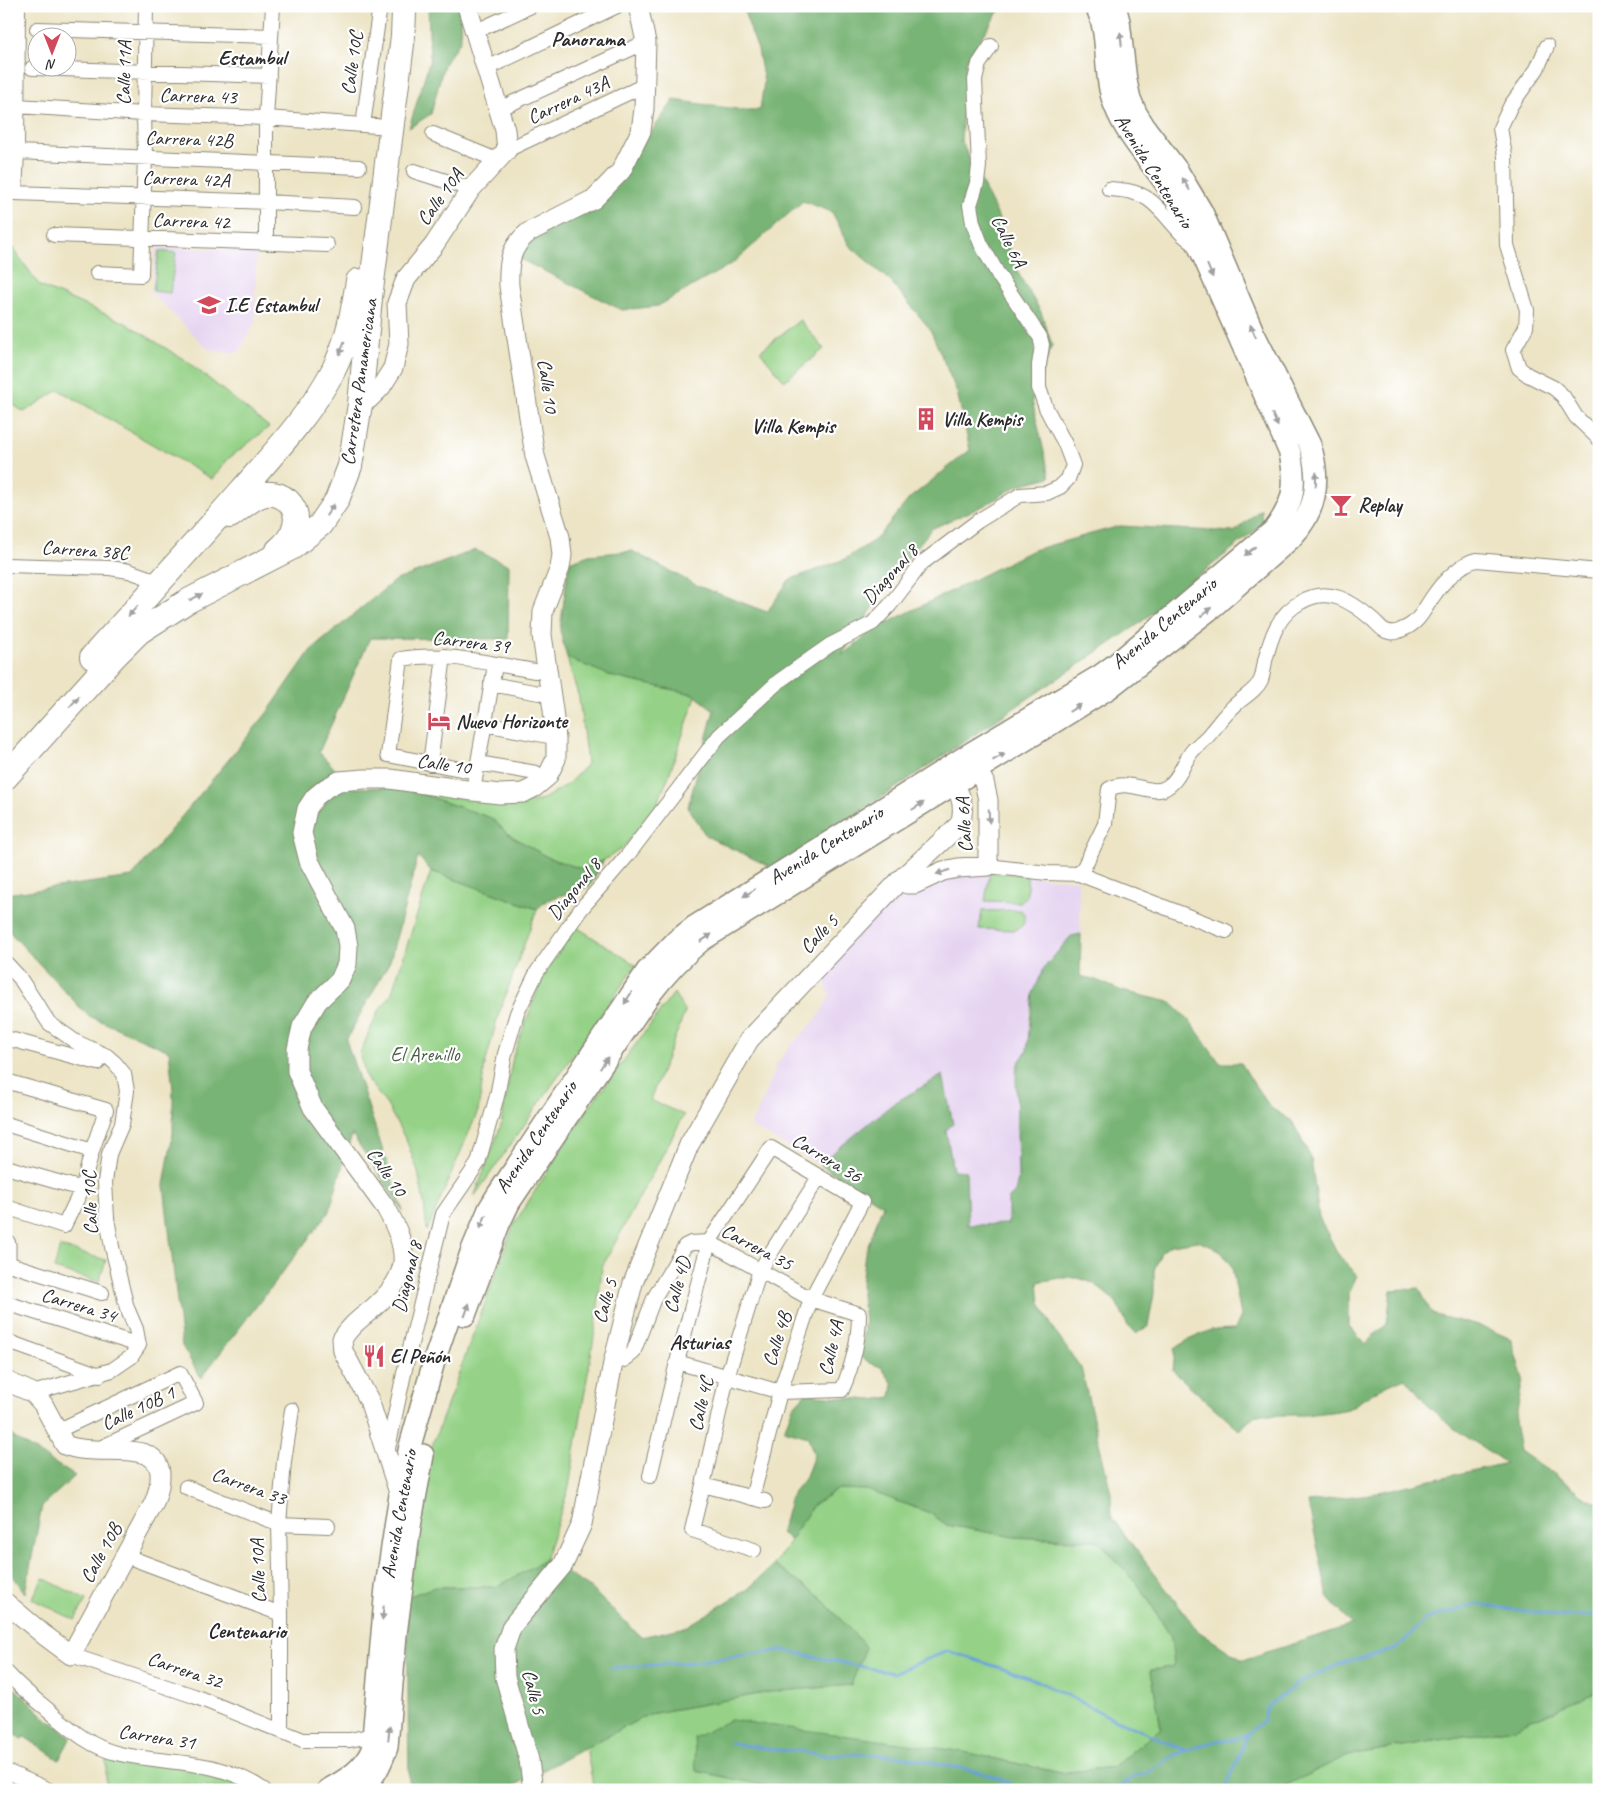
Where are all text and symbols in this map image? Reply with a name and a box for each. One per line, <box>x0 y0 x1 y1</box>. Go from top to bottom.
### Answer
district label: Panorama <box>551 26 626 52</box>
street label: Calle 10C <box>335 27 369 96</box>
north arrow <box>28 28 78 78</box>
one-way arrow <box>1117 31 1125 47</box>
street label: Calle 11A <box>111 40 137 105</box>
district label: Estambul <box>218 45 290 71</box>
text: N <box>45 56 56 73</box>
street label: Carrera 43A <box>523 70 614 130</box>
street label: Carrera 43 <box>159 82 239 110</box>
street label: Avenida Centenario <box>1109 109 1200 234</box>
street label: Carrera 42B <box>145 125 235 153</box>
street label: Calle 10A <box>411 163 470 230</box>
street label: Carrera 42A <box>142 165 231 193</box>
one-way arrow <box>1181 177 1190 190</box>
street label: Carrera 42 <box>152 207 232 235</box>
street label: Calle 6A <box>986 211 1033 272</box>
one-way arrow <box>1206 264 1214 279</box>
school or university icon: I.E Estambul <box>196 292 222 318</box>
place label: I.E Estambul <box>225 293 321 318</box>
street label: Carretera Panamericana <box>335 296 383 467</box>
one-way arrow <box>1249 324 1257 338</box>
one-way arrow <box>338 341 346 356</box>
street label: Calle 10 <box>532 357 564 417</box>
building icon: Villa Kempis <box>913 406 939 432</box>
place label: Villa Kempis <box>942 407 1024 432</box>
district label: Villa Kempis <box>751 413 838 439</box>
one-way arrow <box>1272 413 1280 427</box>
one-way arrow <box>1312 471 1320 487</box>
bar icon: Replay <box>1328 492 1354 518</box>
place label: Replay <box>1358 493 1404 518</box>
one-way arrow <box>325 503 335 516</box>
street label: Carrera 38C <box>41 535 132 566</box>
street label: Diagonal 8 <box>856 537 925 609</box>
one-way arrow <box>1245 545 1257 557</box>
street label: Avenida Centenario <box>1106 570 1223 674</box>
one-way arrow <box>188 593 203 601</box>
one-way arrow <box>128 605 139 618</box>
one-way arrow <box>1199 606 1212 617</box>
street label: Carrera 39 <box>431 625 513 659</box>
one-way arrow <box>68 697 80 709</box>
one-way arrow <box>1069 704 1082 713</box>
hotel icon: Nuevo Horizonte <box>426 708 452 734</box>
place label: Nuevo Horizonte <box>456 709 569 734</box>
street label: Calle 10 <box>415 748 475 780</box>
one-way arrow <box>991 753 1006 761</box>
street label: Calle 6A <box>950 796 978 853</box>
street label: Avenida Centenario <box>764 799 889 890</box>
one-way arrow <box>912 801 925 810</box>
one-way arrow <box>985 808 993 824</box>
street label: Diagonal 8 <box>541 851 608 925</box>
one-way arrow <box>935 869 950 877</box>
one-way arrow <box>743 888 756 897</box>
street label: Calle 5 <box>794 908 844 959</box>
one-way arrow <box>699 933 713 942</box>
one-way arrow <box>623 992 633 1005</box>
park label: El Arenillo <box>390 1042 460 1067</box>
one-way arrow <box>599 1056 609 1069</box>
street label: Avenida Centenario <box>489 1074 584 1198</box>
street label: Carrera 36 <box>787 1127 867 1189</box>
street label: Calle 10 <box>361 1143 414 1203</box>
street label: Calle 10C <box>76 1168 104 1235</box>
one-way arrow <box>478 1215 486 1230</box>
street label: Carrera 35 <box>717 1218 798 1277</box>
street label: Diagonal 8 <box>386 1237 428 1315</box>
street label: Calle 4D <box>658 1253 697 1316</box>
street label: Calle 5 <box>587 1275 624 1326</box>
street label: Carrera 34 <box>38 1282 122 1329</box>
one-way arrow <box>464 1303 471 1318</box>
street label: Calle 4B <box>757 1307 798 1369</box>
street label: Calle 4A <box>813 1317 850 1378</box>
district label: Asturias <box>670 1329 733 1355</box>
restaurant icon: El Peñón <box>361 1343 387 1369</box>
place label: El Peñón <box>390 1344 451 1369</box>
street label: Calle 4C <box>683 1372 720 1433</box>
street label: Calle 10B 1 <box>97 1380 180 1436</box>
street label: Avenida Centenario <box>375 1446 423 1580</box>
street label: Carrera 33 <box>208 1461 291 1512</box>
street label: Calle 10B <box>74 1517 128 1587</box>
street label: Calle 10A <box>244 1537 272 1604</box>
one-way arrow <box>379 1605 387 1621</box>
district label: Centenario <box>208 1618 289 1644</box>
street label: Carrera 32 <box>144 1646 228 1695</box>
street label: Calle 5 <box>516 1667 552 1718</box>
street label: Carrera 31 <box>117 1719 198 1756</box>
one-way arrow <box>385 1725 393 1741</box>

